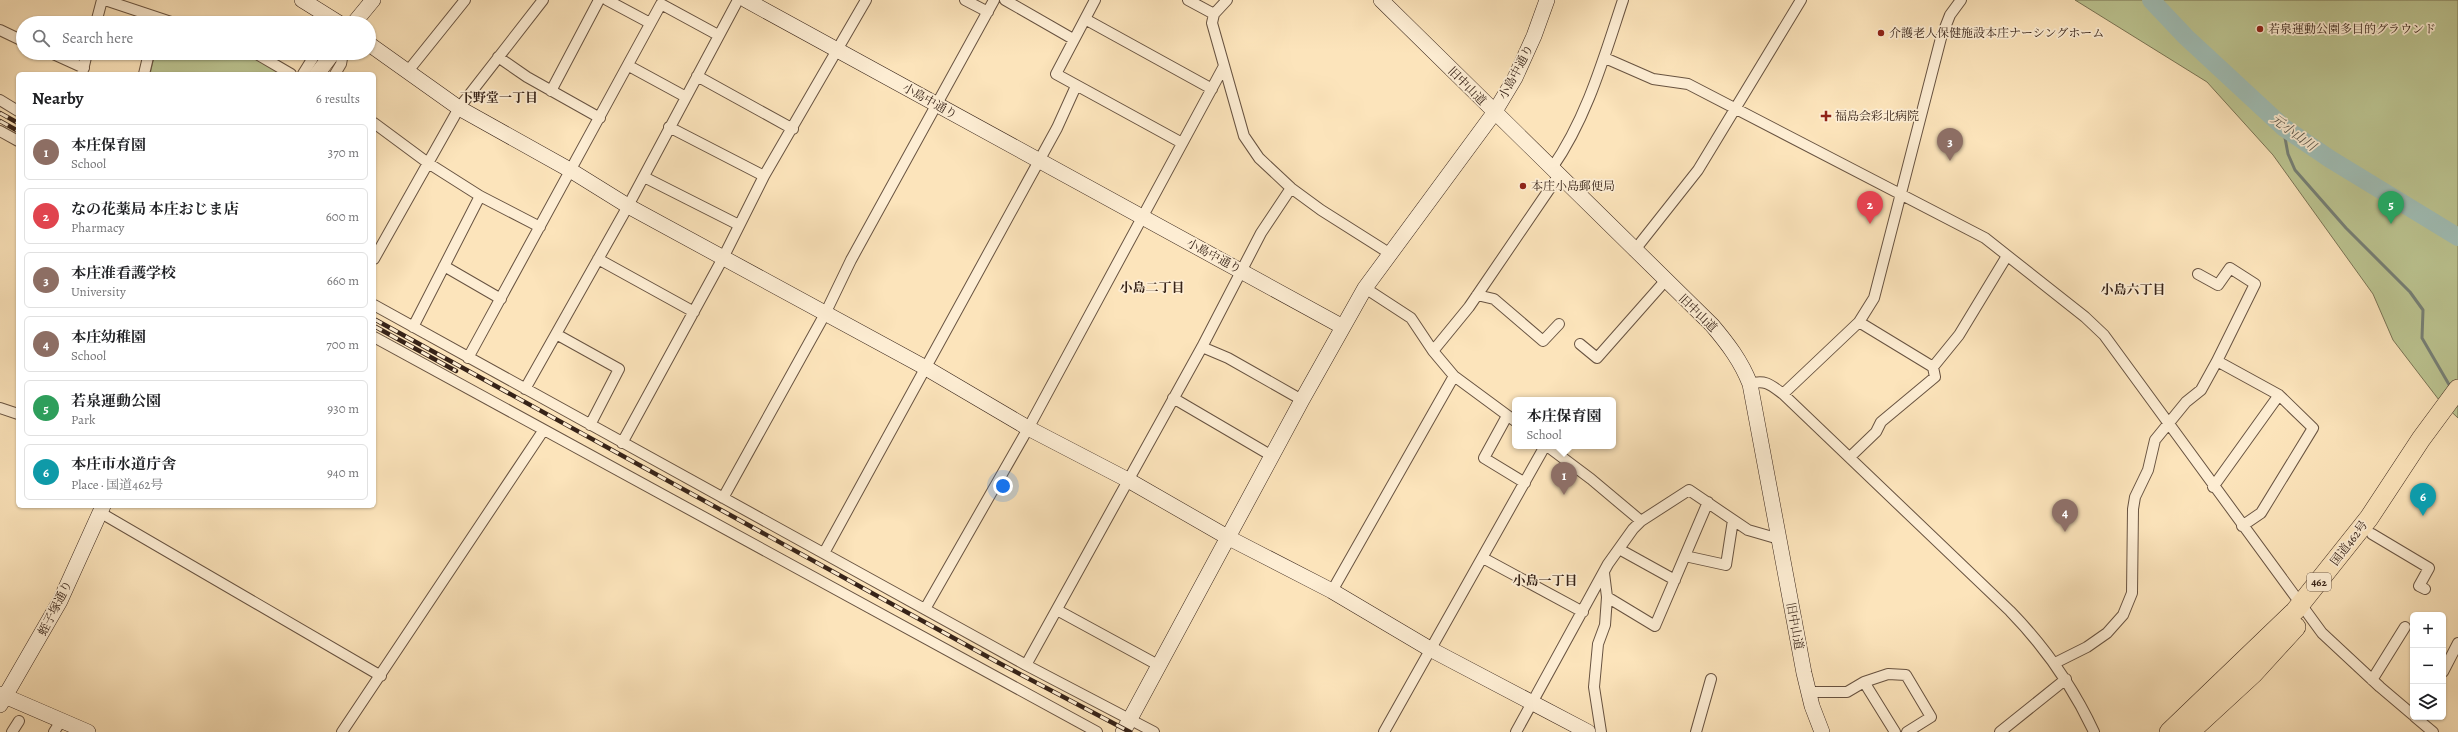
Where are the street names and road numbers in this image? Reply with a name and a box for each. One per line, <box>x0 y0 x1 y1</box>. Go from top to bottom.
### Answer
street label: 小島中通り <box>1495 42 1537 102</box>
street label: 旧中山道 <box>1444 63 1490 109</box>
street label: 小島中通り <box>900 79 960 123</box>
street label: 小島中通り <box>1184 235 1244 277</box>
street label: 旧中山道 <box>1675 291 1721 335</box>
street label: 国道462号 <box>2327 517 2371 569</box>
road number: 462 <box>2307 573 2331 591</box>
street label: 蛭子塚通り <box>34 578 76 638</box>
street label: 旧中山道 <box>1783 601 1807 651</box>

